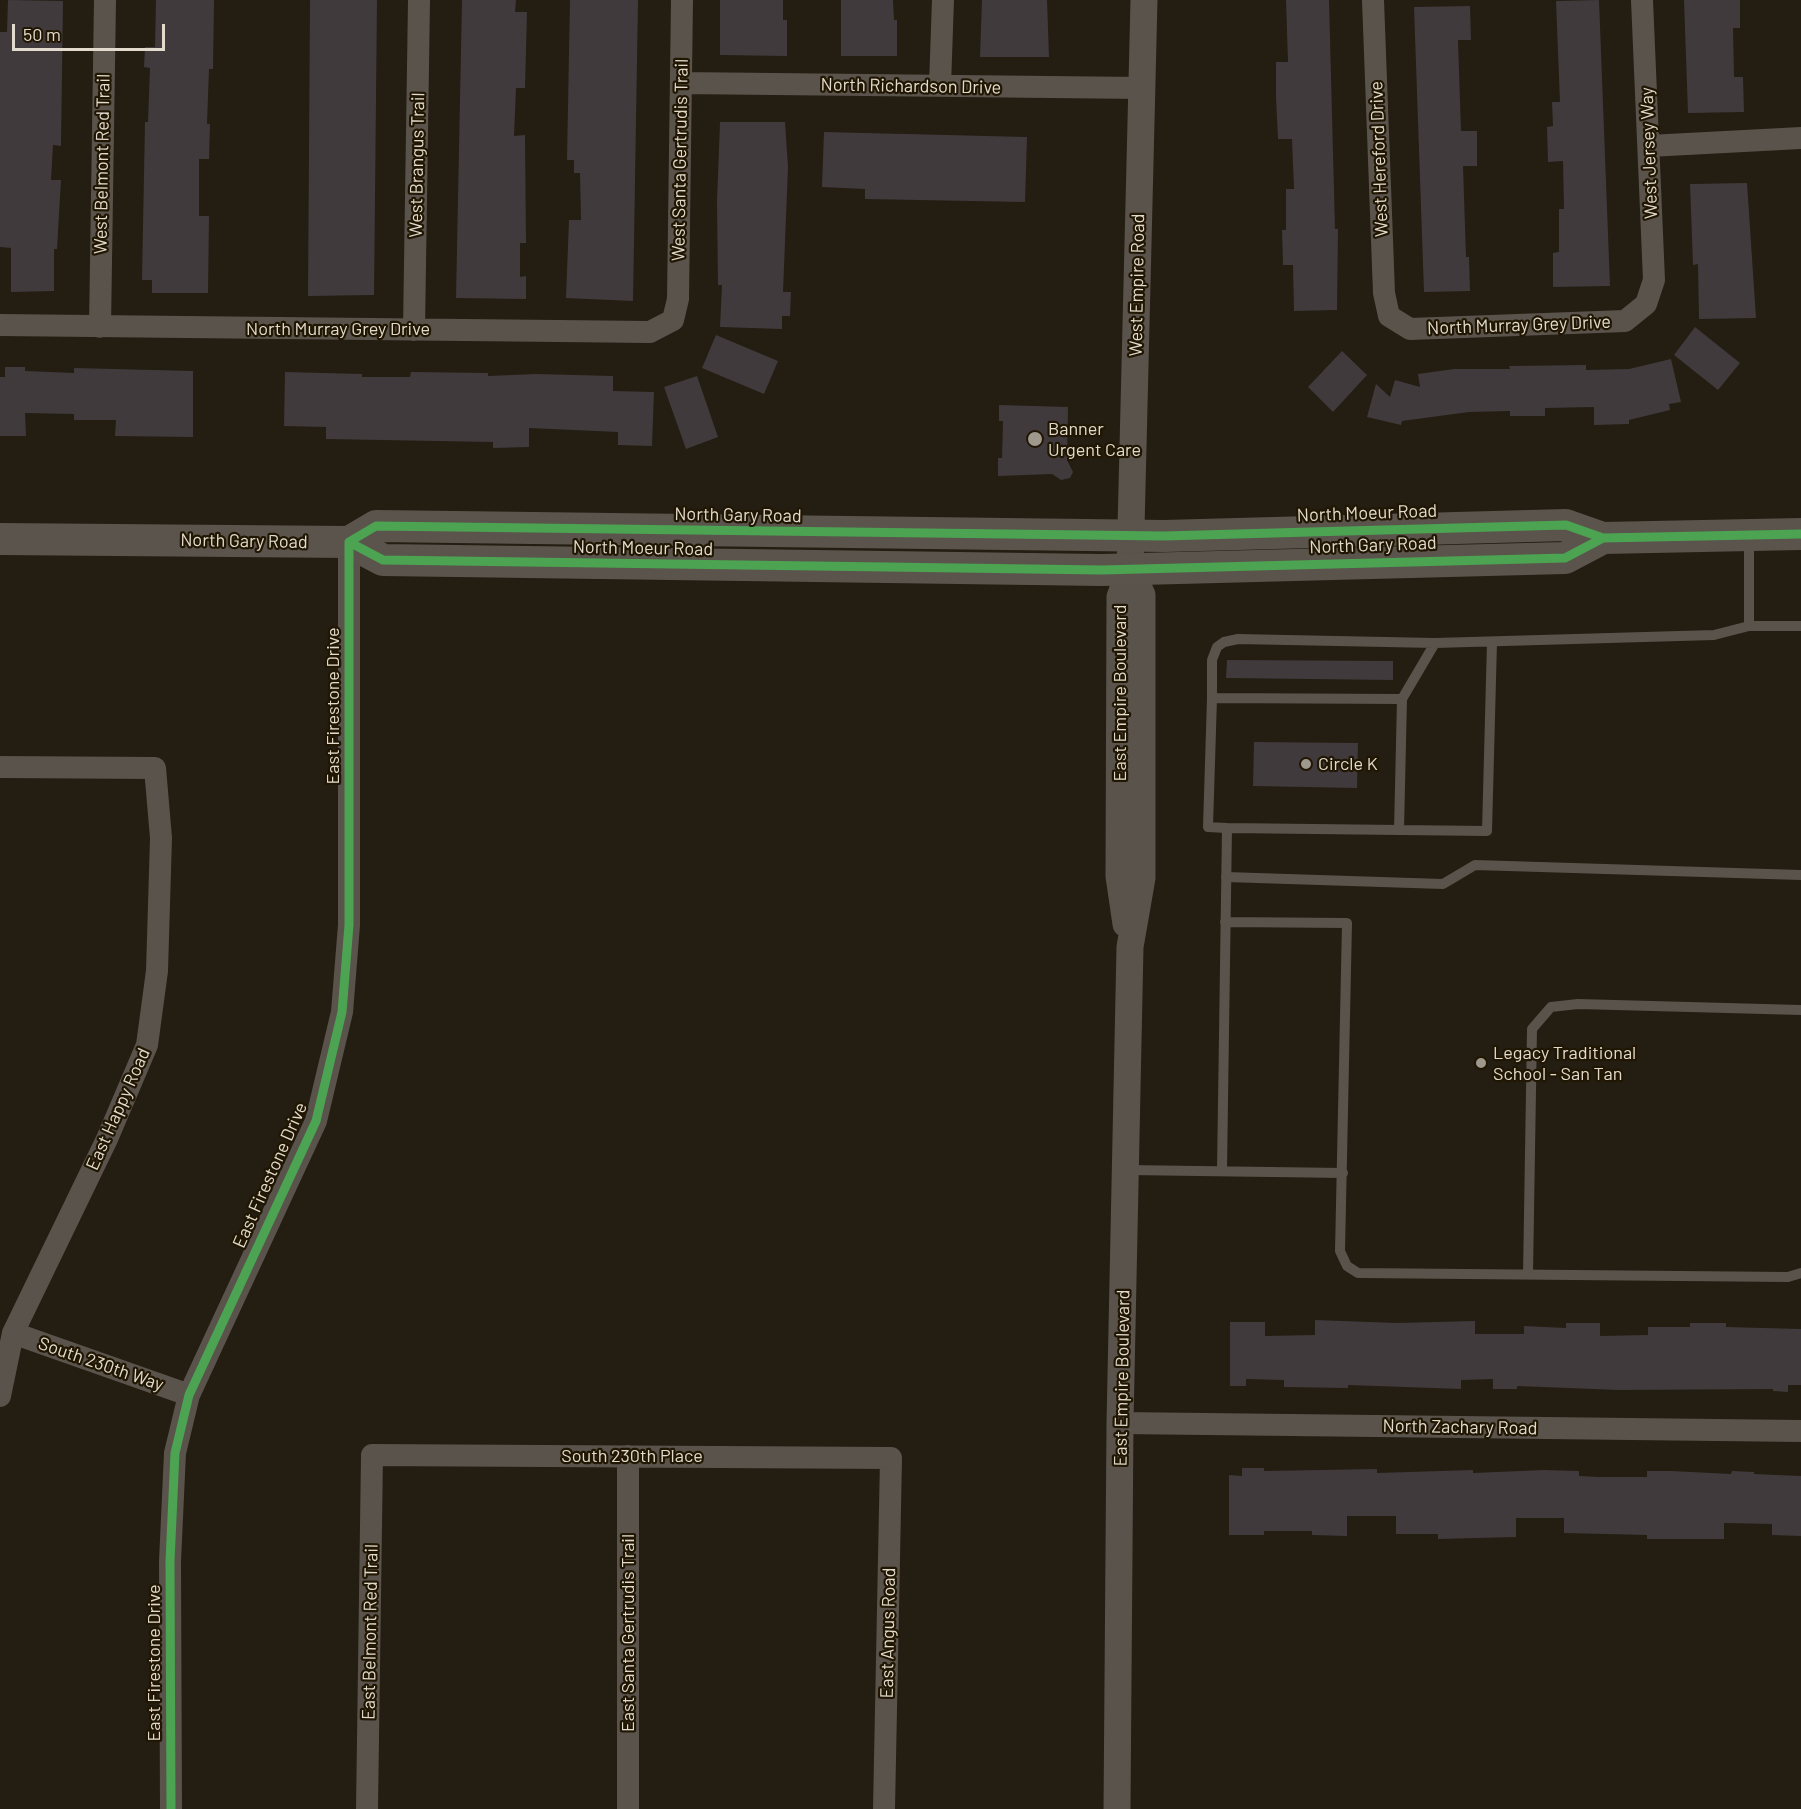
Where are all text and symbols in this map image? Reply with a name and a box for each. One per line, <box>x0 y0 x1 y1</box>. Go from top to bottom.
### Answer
scale bar <box>15 12 168 50</box>
text: 50 m <box>23 23 61 45</box>
street label: West Santa Gertrudis Trail <box>667 59 693 261</box>
street label: West Belmont Red Trail <box>90 74 114 254</box>
street label: North Richardson Drive <box>820 74 1002 98</box>
street label: West Hereford Drive <box>1365 81 1393 237</box>
street label: West Jersey Way <box>1636 87 1662 219</box>
street label: West Brangus Trail <box>405 92 429 238</box>
street label: West Empire Road <box>1125 213 1149 357</box>
street label: North Murray Grey Drive <box>1427 311 1611 339</box>
street label: North Murray Grey Drive <box>246 318 430 340</box>
place label: Banner Urgent Care <box>1048 418 1141 460</box>
marker: Banner Urgent Care <box>1026 430 1044 448</box>
street label: North Moeur Road <box>1296 500 1438 526</box>
street label: North Gary Road <box>674 503 802 527</box>
street label: North Gary Road <box>180 529 308 553</box>
street label: North Gary Road <box>1309 532 1437 558</box>
street label: North Moeur Road <box>573 536 713 560</box>
street label: East Empire Boulevard <box>1109 605 1131 781</box>
street label: East Firestone Drive <box>322 627 344 785</box>
place label: Circle K <box>1318 753 1378 775</box>
marker: Circle K <box>1299 757 1313 771</box>
place label: Legacy Traditional School - San Tan <box>1493 1042 1636 1084</box>
street label: East Happy Road <box>81 1045 155 1173</box>
marker: Legacy Traditional School - San Tan <box>1474 1056 1488 1070</box>
street label: East Firestone Drive <box>228 1099 312 1251</box>
street label: East Empire Boulevard <box>1110 1289 1134 1467</box>
street label: South 230th Way <box>36 1332 166 1396</box>
street label: North Zachary Road <box>1382 1415 1538 1439</box>
street label: South 230th Place <box>561 1445 703 1467</box>
street label: East Santa Gertrudis Trail <box>617 1534 639 1732</box>
street label: East Belmont Red Trail <box>358 1544 382 1720</box>
street label: East Angus Road <box>876 1567 900 1699</box>
street label: East Firestone Drive <box>143 1584 165 1742</box>

